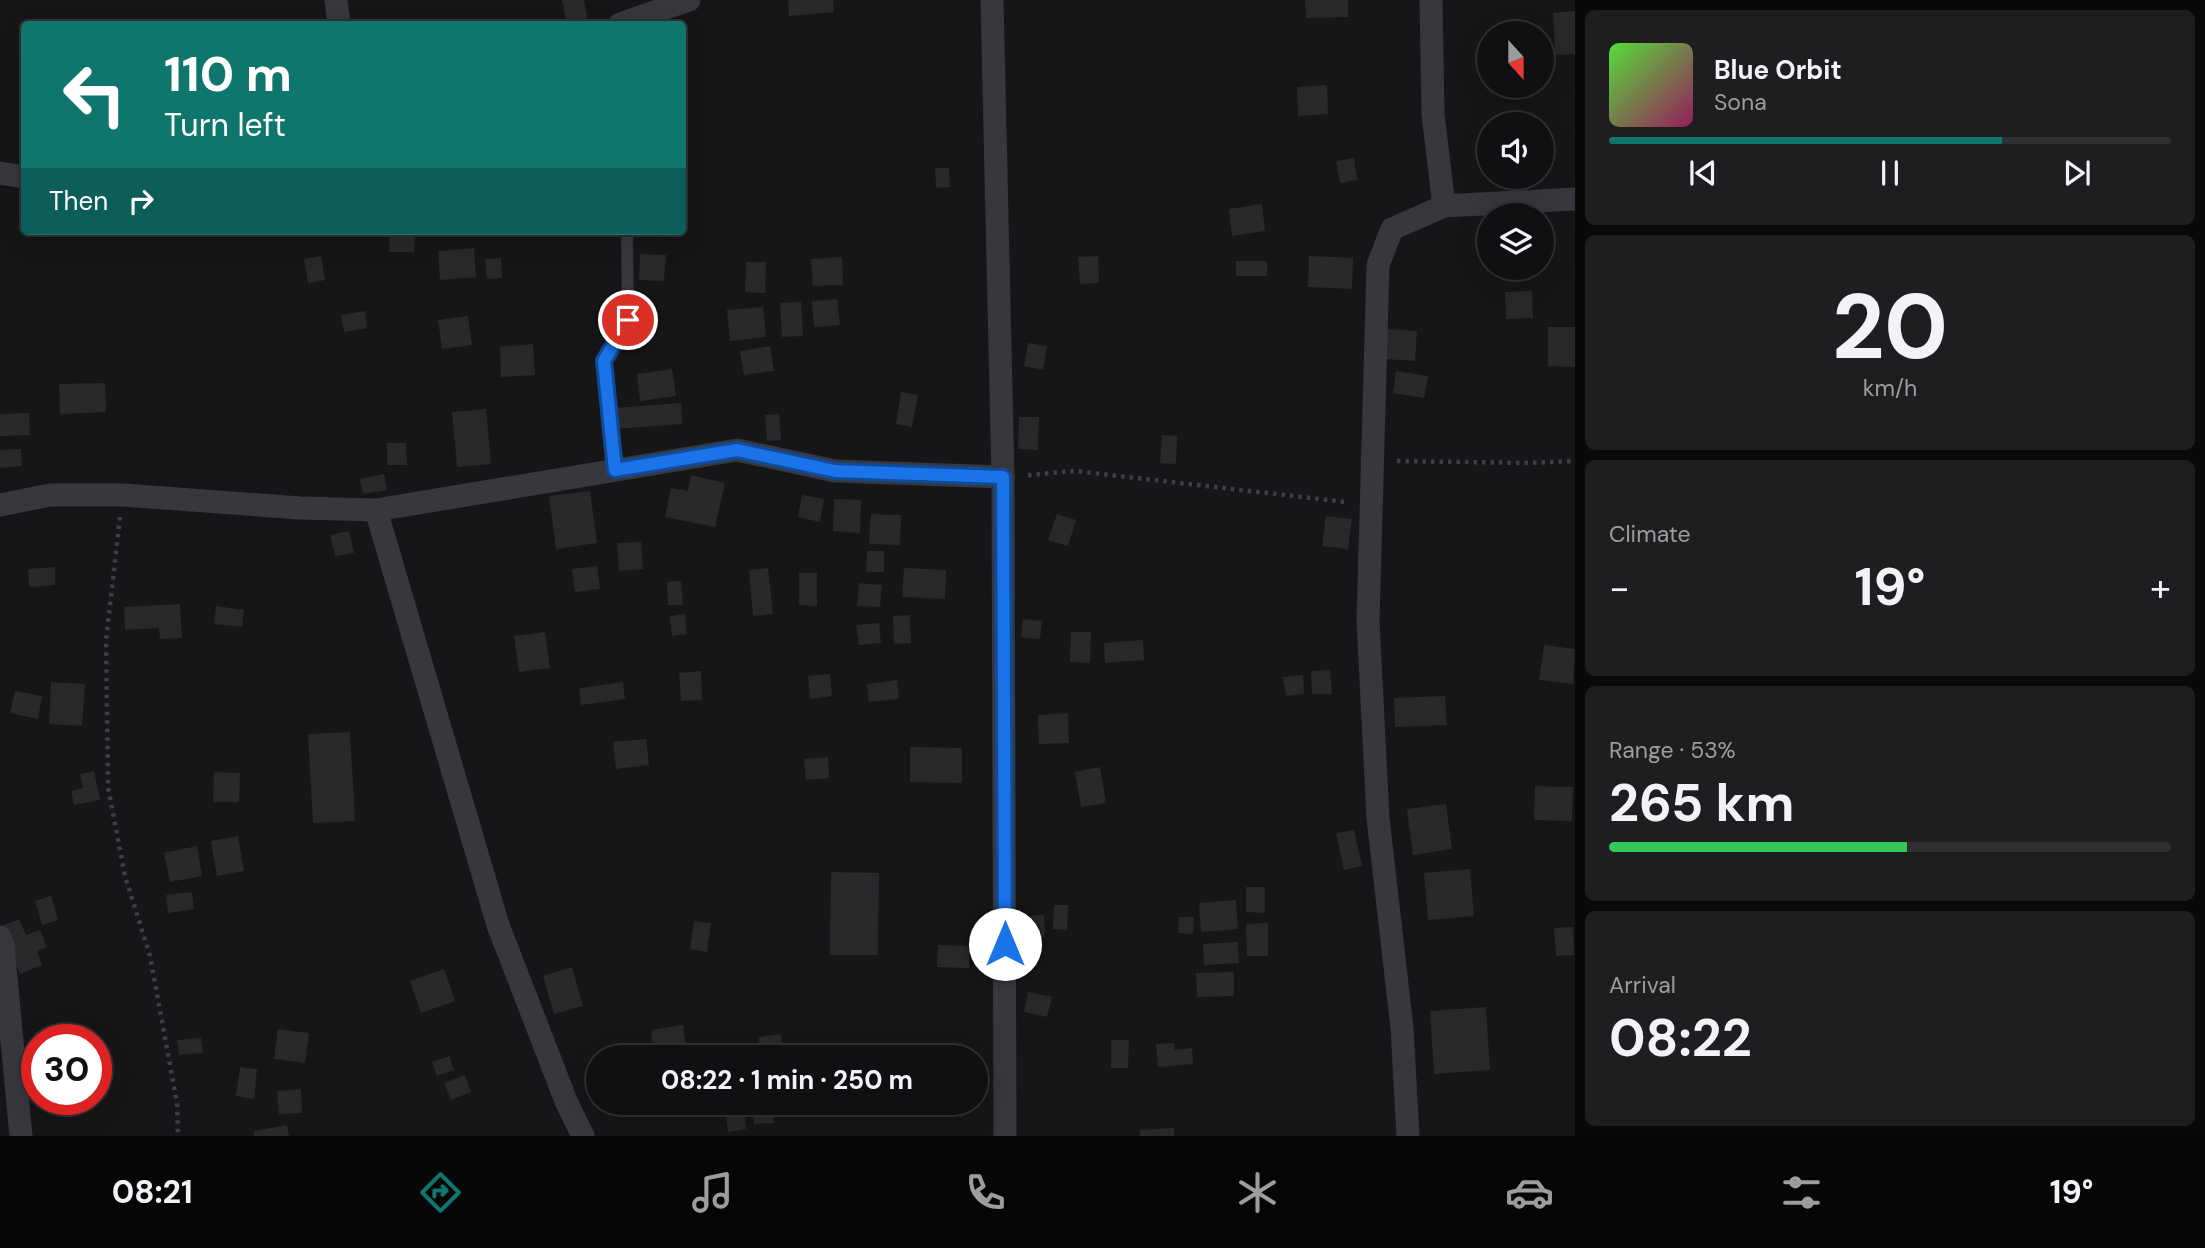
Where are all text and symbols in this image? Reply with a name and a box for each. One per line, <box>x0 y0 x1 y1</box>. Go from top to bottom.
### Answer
north arrow <box>1477 21 1554 98</box>
map controls <box>1477 21 1554 280</box>
text: 110 m <box>164 42 292 106</box>
icon: left <box>49 49 140 140</box>
text: Blue Orbit <box>1714 53 1842 87</box>
text: Sona <box>1714 87 1767 117</box>
text: Turn left <box>164 104 286 146</box>
button: sound <box>1477 112 1554 189</box>
icon: previous <box>1684 154 1722 192</box>
icon: pause <box>1871 154 1909 192</box>
icon: next <box>2058 154 2096 192</box>
icon: right <box>122 182 160 220</box>
text: Then <box>49 184 108 218</box>
button: layers <box>1477 203 1554 280</box>
text: 20 <box>1832 268 1948 386</box>
pin <box>598 290 658 350</box>
icon: arrive <box>609 301 647 339</box>
text: km/h <box>1863 373 1917 403</box>
text: Climate <box>1609 519 1691 549</box>
text: 19° <box>1855 553 1925 621</box>
text: − <box>1609 563 1630 613</box>
text: + <box>2150 563 2171 613</box>
text: Range · 53% <box>1609 735 1736 765</box>
text: 265 km <box>1609 769 1794 837</box>
position arrow <box>968 907 1042 981</box>
text: Arrival <box>1609 970 1676 1000</box>
text: 08:22 <box>1609 1004 1752 1072</box>
speed limit sign: 30 <box>21 1024 112 1115</box>
text: 08:22 · 1 min · 250 m <box>661 1063 913 1097</box>
icon: directions <box>416 1168 465 1217</box>
icon: music <box>688 1168 737 1217</box>
icon: phone <box>961 1168 1010 1217</box>
icon: climate <box>1233 1168 1282 1217</box>
icon: car <box>1505 1168 1554 1217</box>
icon: filters <box>1777 1168 1826 1217</box>
text: 08:21 <box>112 1171 193 1213</box>
text: 19° <box>2050 1171 2093 1213</box>

